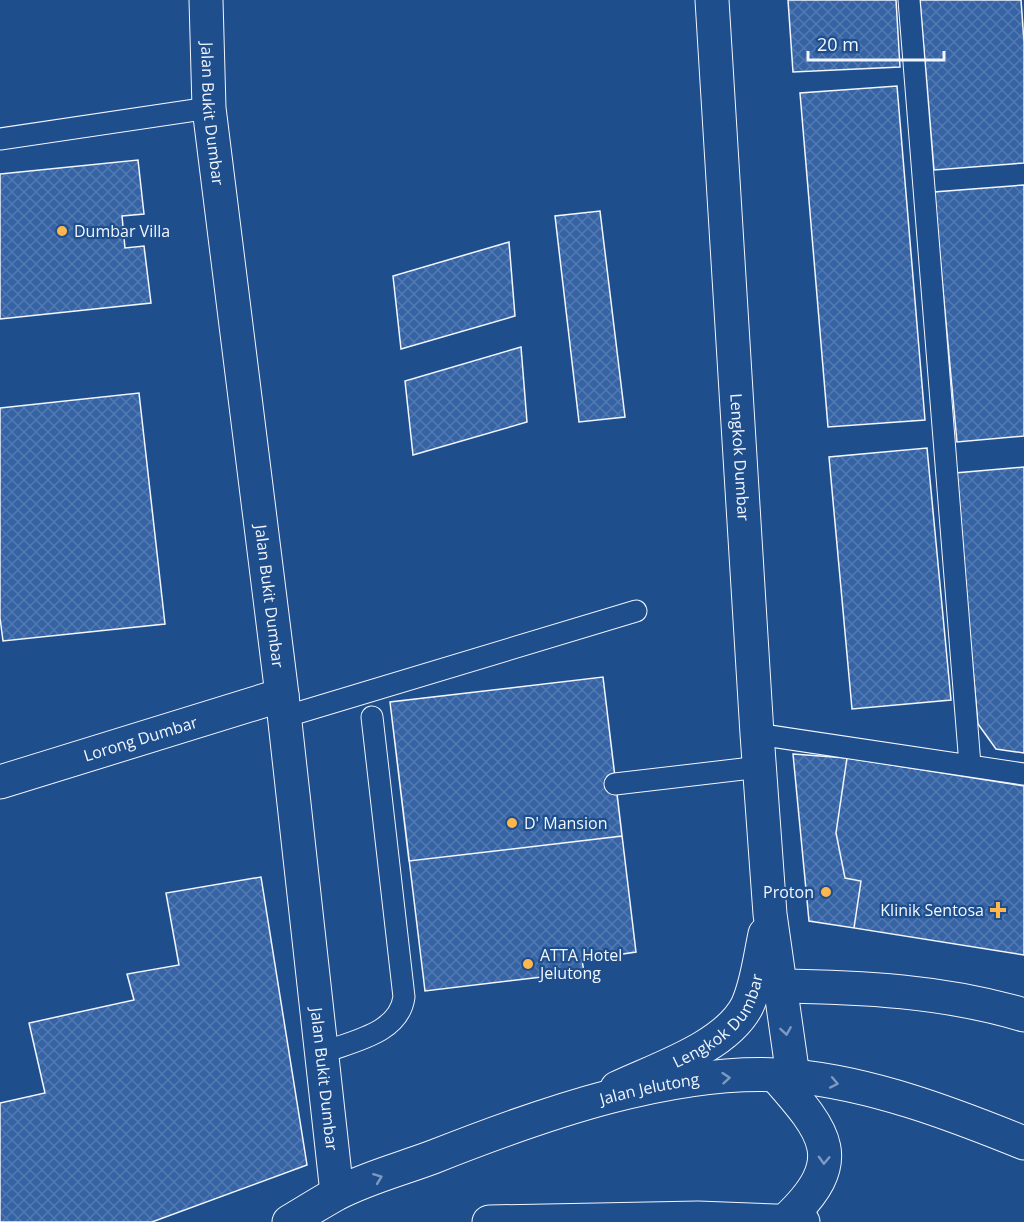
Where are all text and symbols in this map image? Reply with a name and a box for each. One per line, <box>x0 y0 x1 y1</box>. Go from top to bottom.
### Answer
scale bar <box>808 24 944 62</box>
text: 20 m <box>817 32 859 56</box>
street label: Jalan Bukit Dumbar <box>196 40 230 187</box>
place label: Dumbar Villa <box>74 220 170 242</box>
marker: Dumbar Villa <box>55 224 69 238</box>
street label: Lengkok Dumbar <box>725 393 755 522</box>
street label: Jalan Bukit Dumbar <box>250 521 290 669</box>
street label: Lorong Dumbar <box>81 711 201 767</box>
place label: D' Mansion <box>524 812 607 834</box>
marker: D' Mansion <box>505 816 519 830</box>
place label: Proton <box>763 881 814 903</box>
marker: Proton <box>819 885 833 899</box>
place label: Klinik Sentosa <box>880 899 984 921</box>
marker: Klinik Sentosa <box>989 901 1007 919</box>
place label: ATTA Hotel Jelutong <box>538 944 622 984</box>
marker: ATTA Hotel Jelutong <box>521 957 535 971</box>
street label: Lengkok Dumbar <box>669 971 768 1073</box>
street label: Jalan Bukit Dumbar <box>305 1004 343 1152</box>
one-way arrow <box>779 1026 791 1036</box>
street label: Jalan Jelutong <box>595 1068 701 1110</box>
one-way arrow <box>721 1072 730 1085</box>
one-way arrow <box>829 1075 839 1088</box>
one-way arrow <box>817 1156 830 1165</box>
one-way arrow <box>373 1172 383 1185</box>

